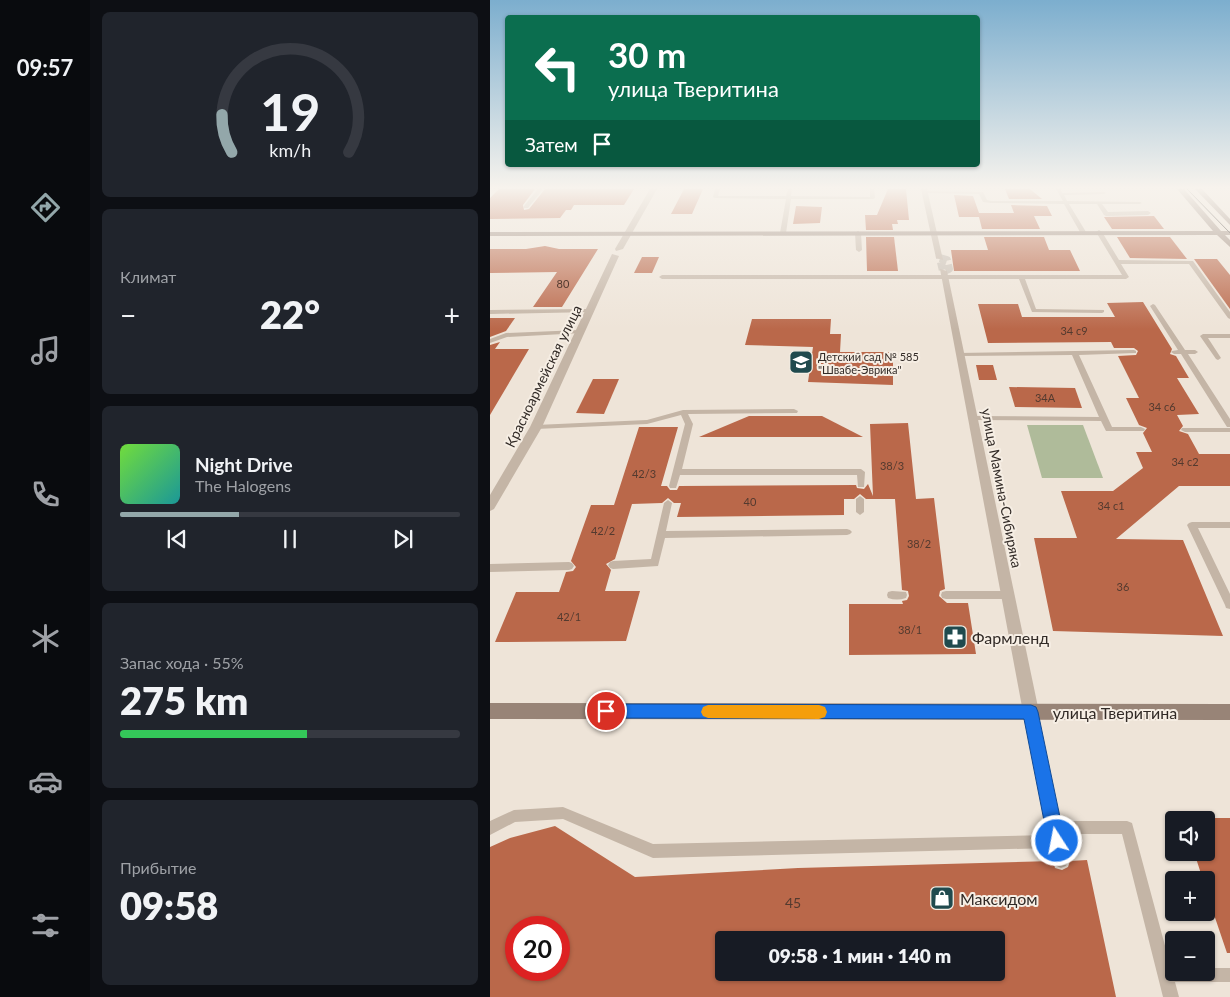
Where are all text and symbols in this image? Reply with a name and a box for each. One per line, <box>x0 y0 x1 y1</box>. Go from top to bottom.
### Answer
text: 30 m <box>608 33 686 75</box>
icon: left <box>525 35 590 100</box>
text: 09:57 <box>17 54 73 81</box>
text: улица Тверитина <box>608 75 779 102</box>
text: 19 <box>260 80 320 142</box>
icon: arrive <box>588 130 616 158</box>
text: Затем <box>525 133 578 156</box>
text: km/h <box>269 139 311 161</box>
icon: directions <box>28 190 63 225</box>
text: Климат <box>120 267 176 286</box>
house number: 80 <box>557 277 570 290</box>
text: 22° <box>260 291 320 337</box>
text: − <box>120 298 136 332</box>
text: + <box>444 298 460 332</box>
street label: Красноармейская улица <box>501 302 585 450</box>
house number: 34 с9 <box>1060 324 1088 337</box>
icon: music <box>28 333 63 368</box>
school or university icon: Детский сад № 585 "Швабе-Эврика" <box>788 349 814 375</box>
place label: Детский сад № 585 "Швабе-Эврика" <box>818 350 919 376</box>
house number: 34А <box>1035 391 1056 404</box>
house number: 34 с6 <box>1148 400 1176 413</box>
street label: улица Мамина-Сибиряка <box>978 407 1026 569</box>
text: Night Drive <box>195 453 293 476</box>
house number: 34 с2 <box>1171 455 1199 468</box>
house number: 38/3 <box>880 459 904 472</box>
house number: 42/3 <box>632 467 656 480</box>
text: The Halogens <box>195 476 291 495</box>
icon: phone <box>28 477 63 512</box>
house number: 40 <box>744 495 757 508</box>
house number: 34 с1 <box>1097 499 1125 512</box>
house number: 42/2 <box>591 524 615 537</box>
icon: previous <box>163 525 191 553</box>
icon: pause <box>276 525 304 553</box>
icon: next <box>389 525 417 553</box>
house number: 38/2 <box>907 537 931 550</box>
house number: 36 <box>1117 580 1129 593</box>
house number: 42/1 <box>557 610 581 623</box>
icon: climate <box>28 621 63 656</box>
house number: 38/1 <box>898 623 922 636</box>
pharmacy icon: Фармленд <box>942 624 968 650</box>
place label: Фармленд <box>972 628 1049 647</box>
text: Запас хода · 55% <box>120 653 244 672</box>
text: 275 km <box>120 677 248 723</box>
pin <box>585 690 627 732</box>
icon: arrive <box>592 697 620 725</box>
street label: улица Тверитина <box>1053 703 1177 722</box>
icon: car <box>28 764 63 799</box>
map controls <box>1165 811 1215 981</box>
button: sound <box>1165 811 1215 861</box>
position arrow <box>1030 814 1082 866</box>
text: Прибытие <box>120 858 196 877</box>
button: + <box>1165 871 1215 921</box>
text: 09:58 <box>120 882 218 928</box>
shop icon: Максидом <box>929 885 955 911</box>
place label: Максидом <box>960 889 1038 908</box>
house number: 45 <box>785 894 801 911</box>
icon: filters <box>28 908 63 943</box>
speed limit sign: 20 <box>505 916 570 981</box>
button: − <box>1165 931 1215 981</box>
text: 09:58 · 1 мин · 140 m <box>769 944 951 967</box>

